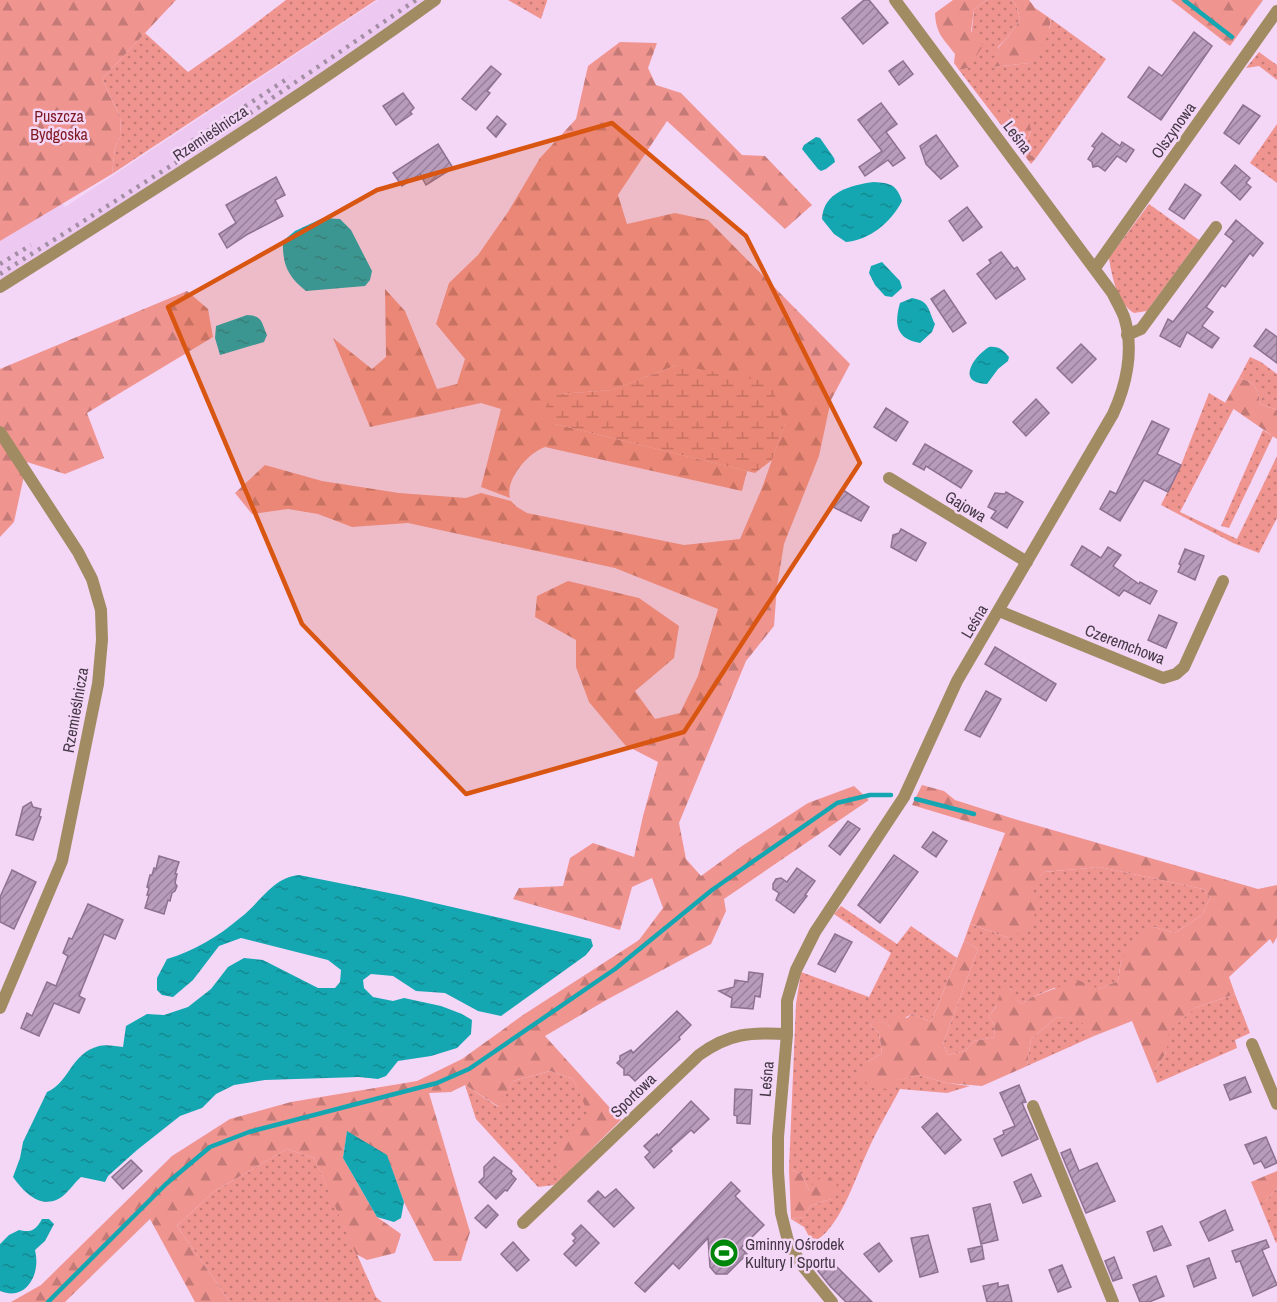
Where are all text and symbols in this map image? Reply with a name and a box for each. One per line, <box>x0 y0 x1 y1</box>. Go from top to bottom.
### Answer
street label: Olszynowa <box>1146 97 1201 163</box>
street label: Rzemieślnicza <box>168 99 252 166</box>
park label: Puszcza Bydgoska <box>30 105 89 145</box>
street label: Leśna <box>998 116 1038 158</box>
street label: Gajowa <box>941 485 991 527</box>
street label: Leśna <box>955 599 993 642</box>
street label: Czeremchowa <box>1082 619 1169 670</box>
street label: Rzemieślnicza <box>57 665 93 754</box>
street label: Leśna <box>753 1060 779 1098</box>
street label: Sportowa <box>605 1067 661 1122</box>
place label: Gminny Ośrodek Kultury I Sportu <box>745 1233 845 1273</box>
sports icon: Gminny Ośrodek Kultury I Sportu <box>708 1237 740 1269</box>

